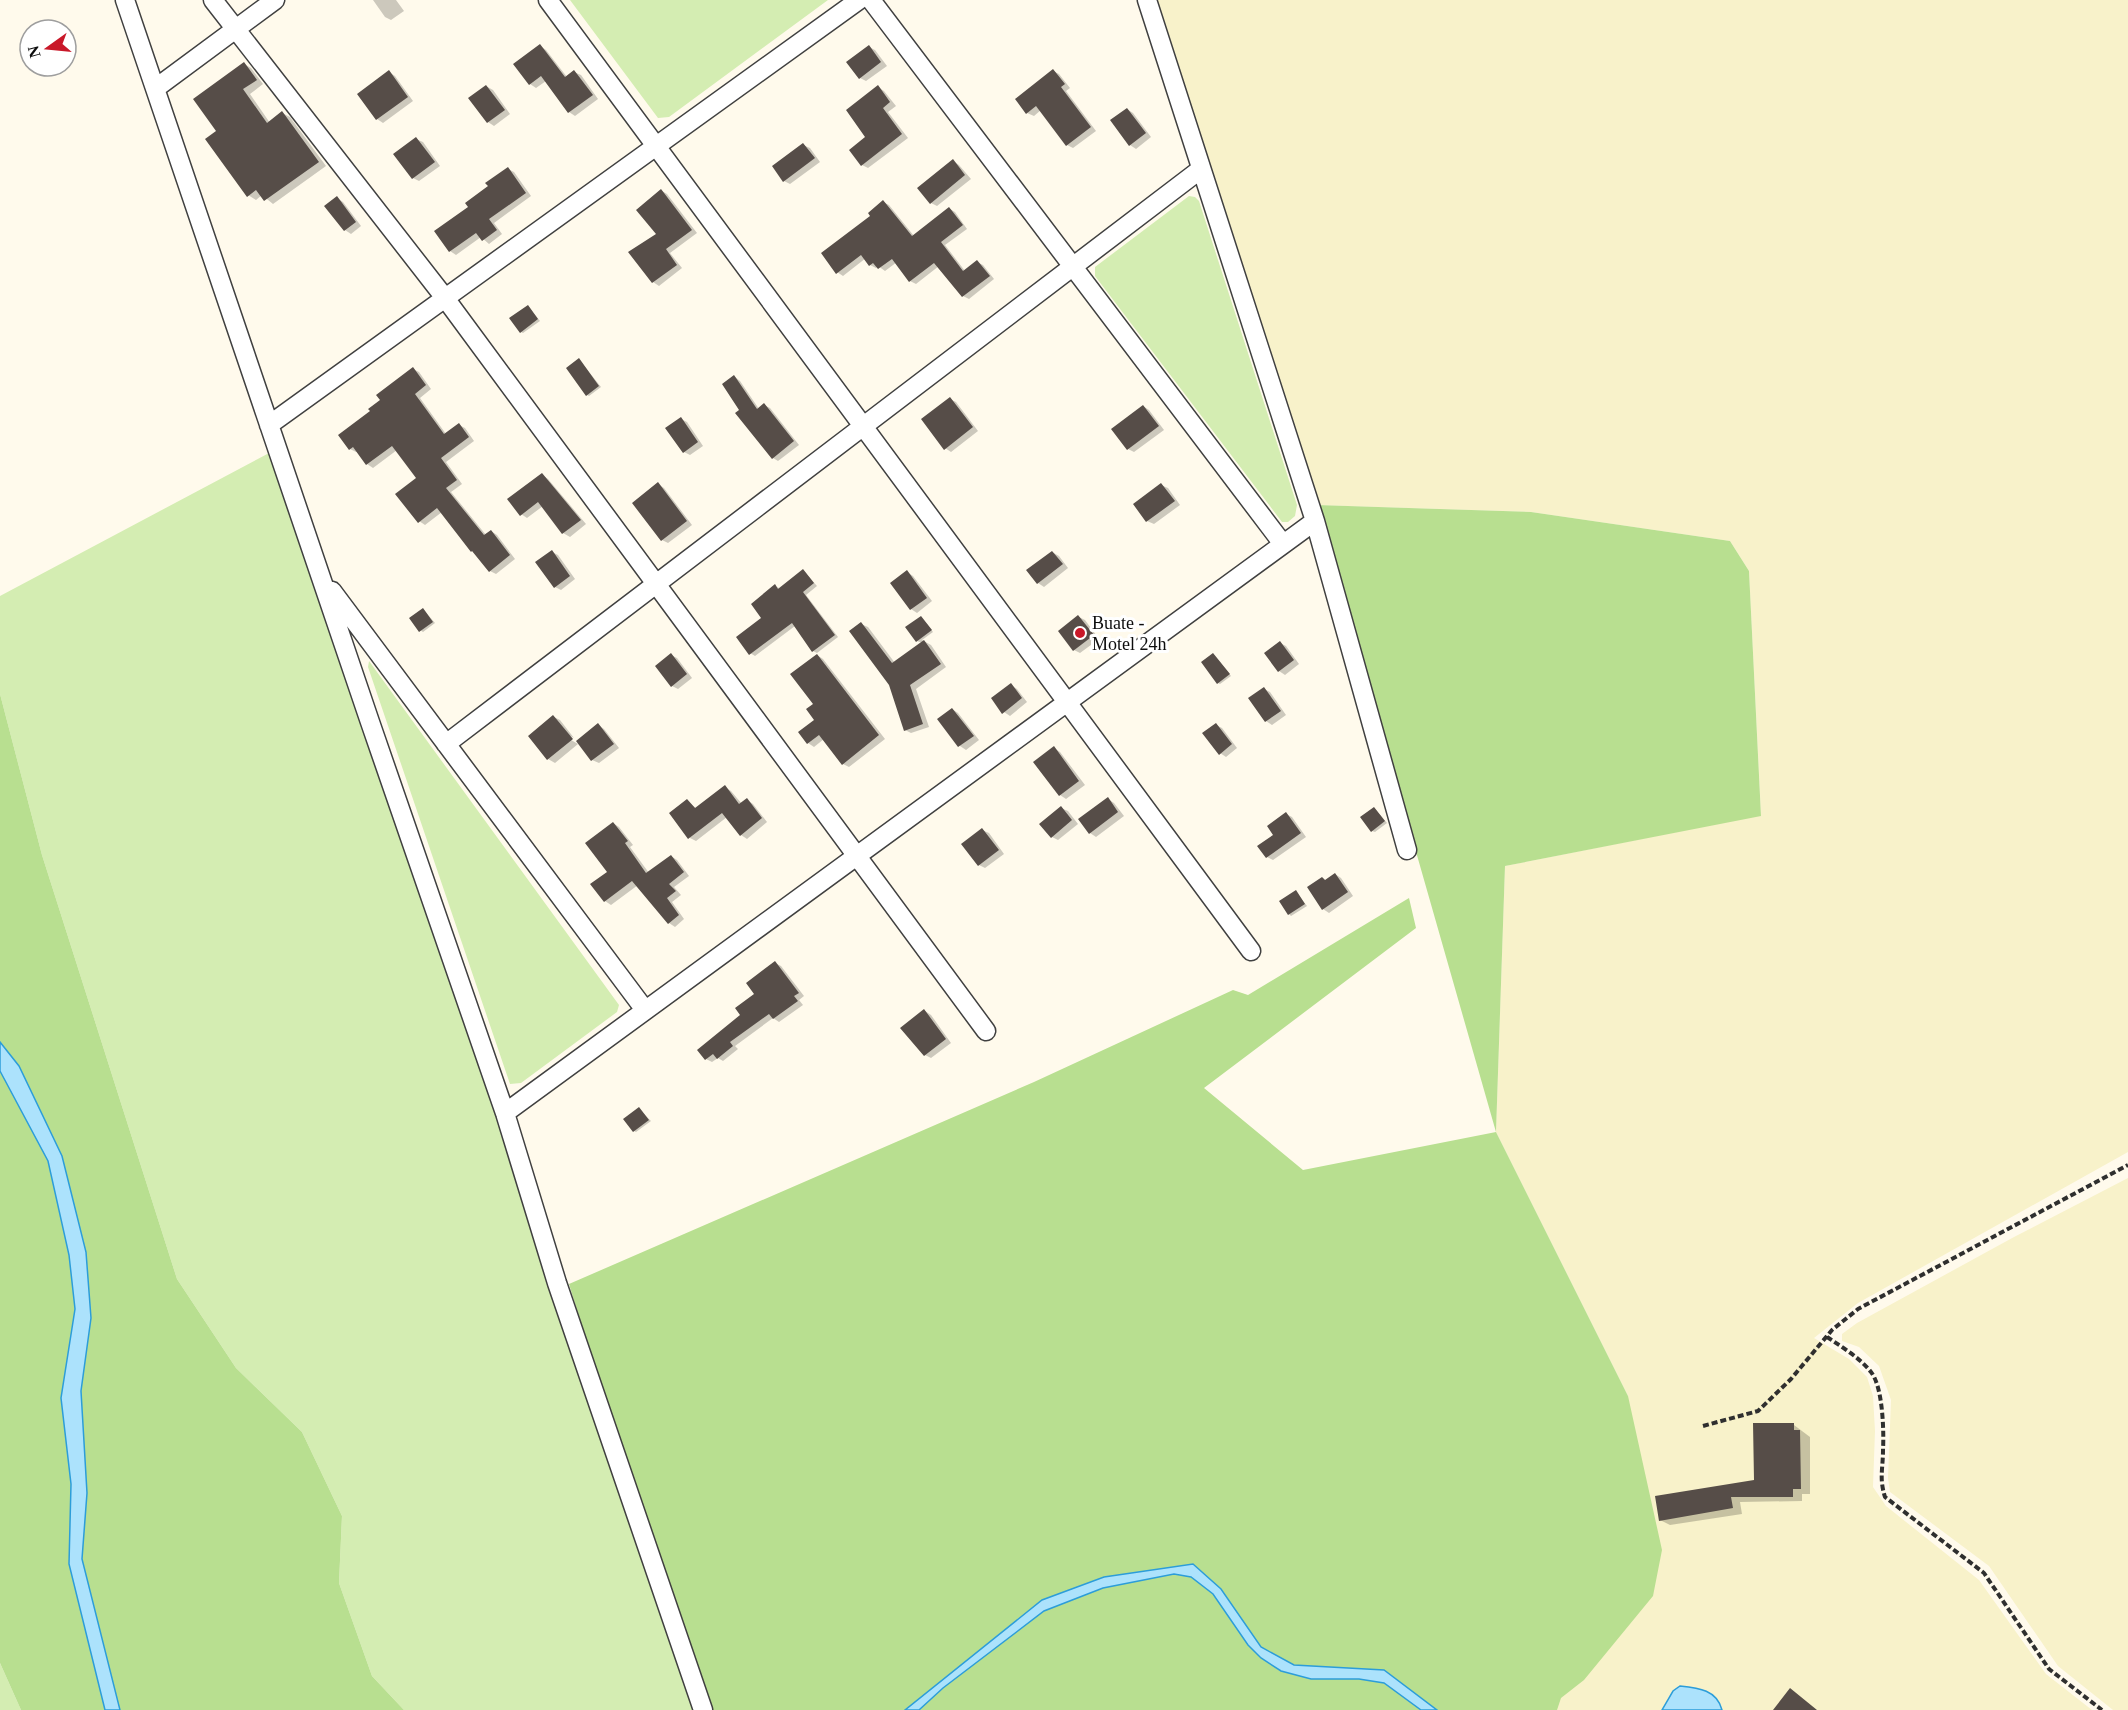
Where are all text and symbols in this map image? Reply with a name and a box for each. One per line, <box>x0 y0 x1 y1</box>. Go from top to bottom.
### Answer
north arrow <box>18 18 78 78</box>
text: N <box>24 44 44 60</box>
place label: Buate - Motel 24h <box>1092 613 1167 654</box>
marker: Buate - Motel 24h <box>1073 626 1087 640</box>

